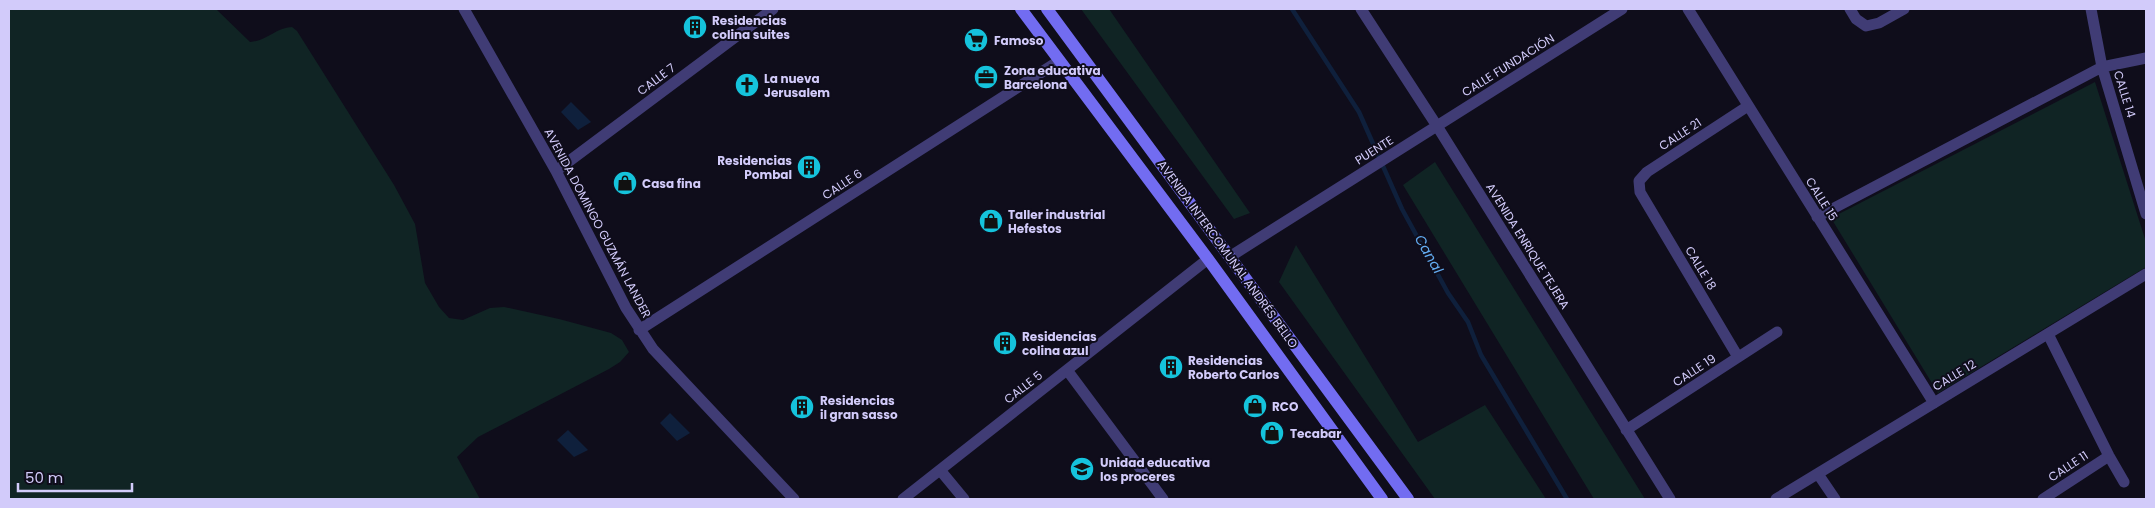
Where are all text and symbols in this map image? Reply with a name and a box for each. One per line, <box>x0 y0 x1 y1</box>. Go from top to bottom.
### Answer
place label: Residencias colina suites <box>712 12 790 43</box>
building icon: Residencias colina suites <box>682 14 708 40</box>
supermarket icon: Famoso <box>963 27 989 53</box>
street label: CALLE FUNDACIÓN <box>1458 30 1558 100</box>
place label: Famoso <box>994 32 1044 49</box>
street label: CALLE 7 <box>633 59 679 99</box>
place label: Zona educativa Barcelona <box>1004 62 1101 93</box>
office icon: Zona educativa Barcelona <box>973 64 999 90</box>
street label: CALLE 14 <box>2110 68 2140 120</box>
place label: La nueva Jerusalem <box>764 70 830 101</box>
church icon: La nueva Jerusalem <box>734 72 760 98</box>
street label: CALLE 21 <box>1655 114 1705 154</box>
street label: AVENIDA DOMINGO GUZMÁN LANDER <box>541 125 655 321</box>
street label: PUENTE <box>1352 132 1396 168</box>
place label: Residencias Pombal <box>717 152 792 183</box>
building icon: Residencias Pombal <box>796 154 822 180</box>
street label: AVENIDA INTERCOMUNAL ANDRÉS BELLO <box>1154 156 1302 352</box>
street label: CALLE 6 <box>819 165 865 203</box>
shop icon: Casa fina <box>612 170 638 196</box>
street label: CALLE 15 <box>1802 174 1842 224</box>
place label: Casa fina <box>642 175 701 192</box>
street label: AVENIDA ENRIQUE TEJERA <box>1482 180 1574 312</box>
place label: Taller industrial Hefestos <box>1008 206 1105 237</box>
shop icon: Taller industrial Hefestos <box>978 208 1004 234</box>
water label: Canal <box>1410 231 1448 278</box>
street label: CALLE 18 <box>1681 243 1721 293</box>
place label: Residencias colina azul <box>1022 328 1097 359</box>
building icon: Residencias colina azul <box>992 330 1018 356</box>
street label: CALLE 19 <box>1669 350 1719 390</box>
place label: Residencias Roberto Carlos <box>1188 352 1280 383</box>
building icon: Residencias Roberto Carlos <box>1158 354 1184 380</box>
street label: CALLE 12 <box>1929 355 1979 395</box>
street label: CALLE 5 <box>1000 367 1046 407</box>
place label: Residencias il gran sasso <box>820 392 898 423</box>
shop icon: RCO <box>1242 393 1268 419</box>
building icon: Residencias il gran sasso <box>789 394 815 420</box>
place label: RCO <box>1272 398 1299 415</box>
shop icon: Tecabar <box>1259 420 1285 446</box>
place label: Tecabar <box>1290 425 1341 442</box>
street label: CALLE 11 <box>2045 447 2091 485</box>
place label: Unidad educativa los proceres <box>1100 454 1210 485</box>
school or university icon: Unidad educativa los proceres <box>1069 456 1095 482</box>
scale bar <box>18 460 131 492</box>
text: 50 m <box>25 467 63 488</box>

